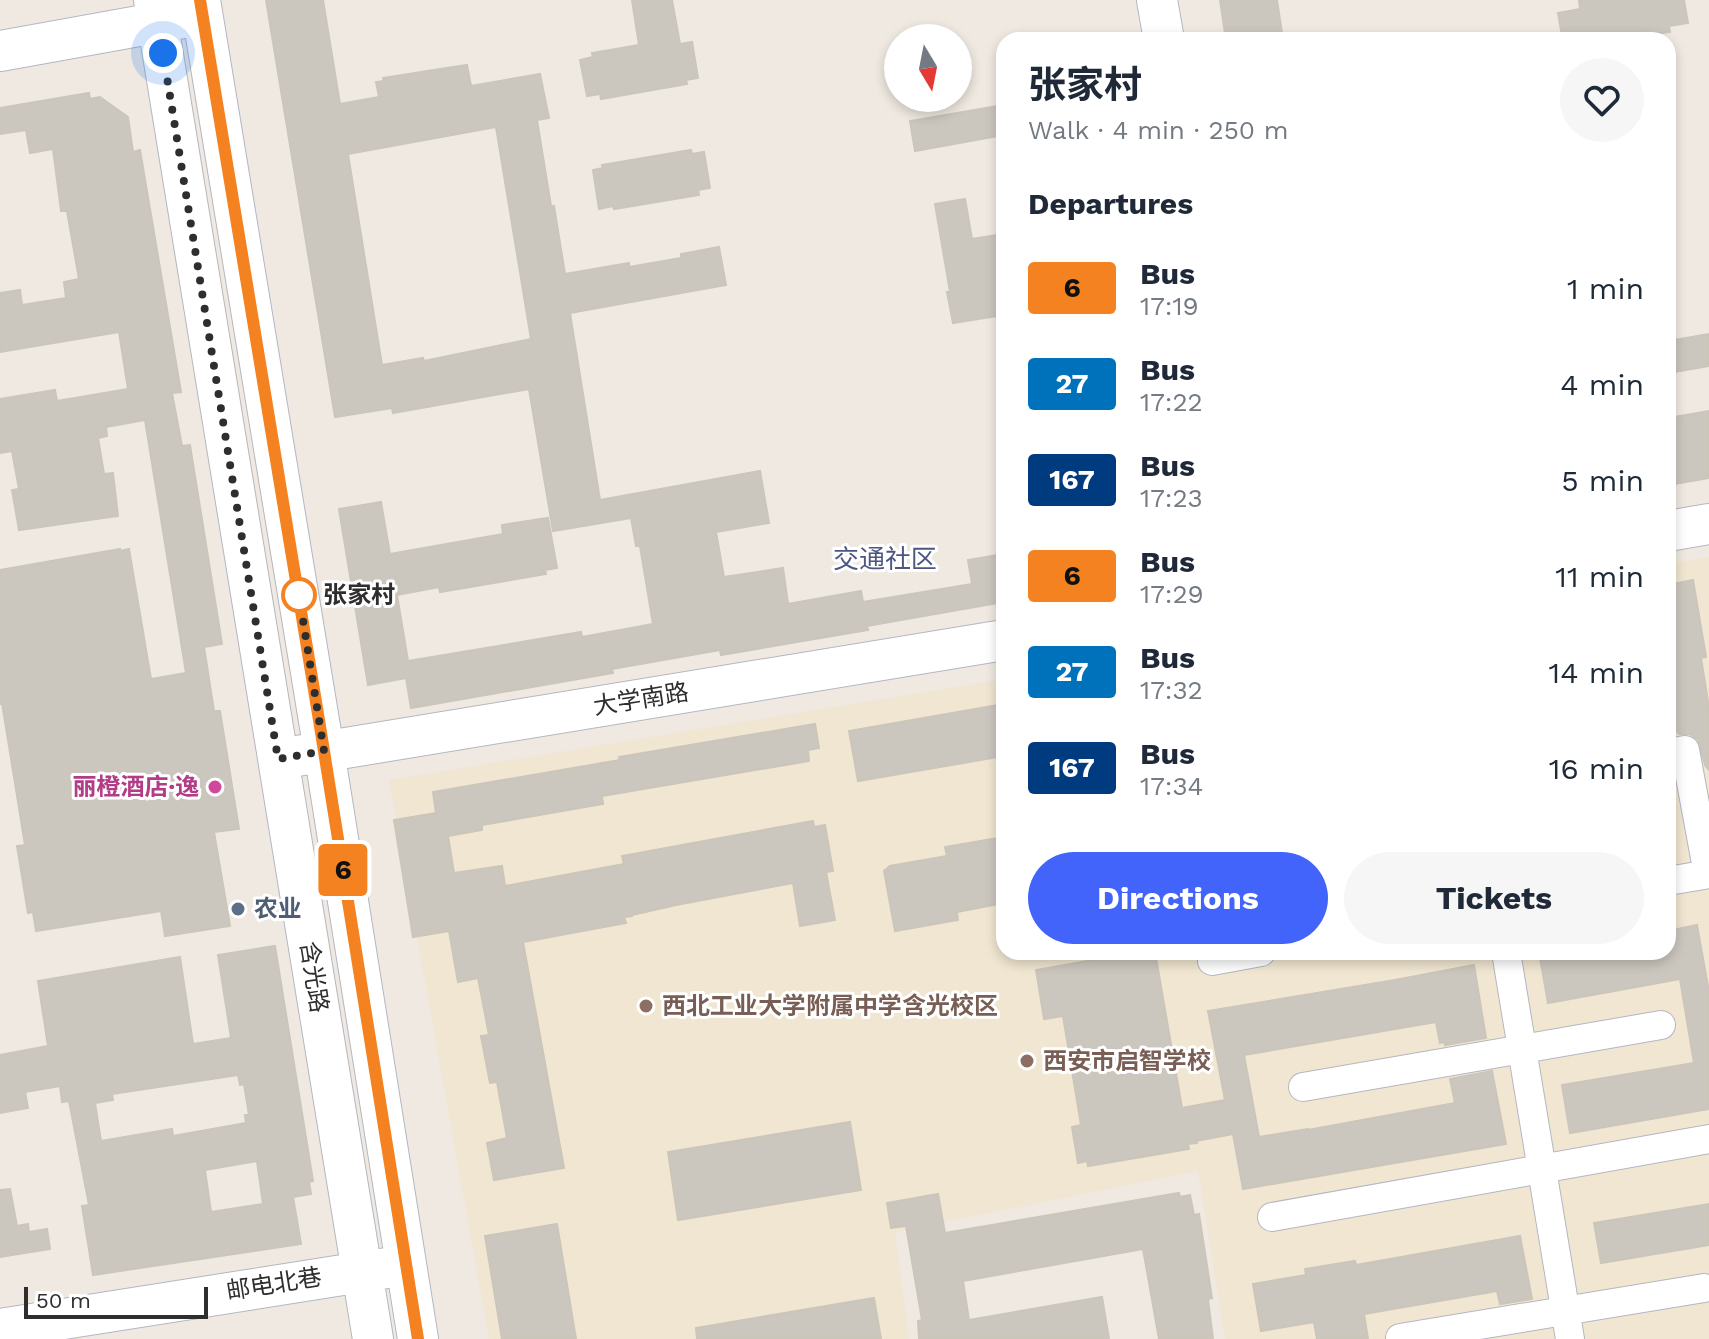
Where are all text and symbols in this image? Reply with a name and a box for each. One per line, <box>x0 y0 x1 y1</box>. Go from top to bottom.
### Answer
north arrow <box>884 24 972 112</box>
map controls <box>884 24 972 112</box>
your location <box>143 33 183 73</box>
button: heart <box>1560 58 1644 142</box>
text: 张家村 <box>1028 63 1142 107</box>
text: Walk · 4 min · 250 m <box>1028 115 1289 145</box>
text: Departures <box>1028 186 1193 221</box>
text: Bus <box>1140 256 1195 291</box>
text: 6 <box>1063 271 1081 304</box>
text: 1 min <box>1567 271 1644 306</box>
text: 17:19 <box>1140 291 1199 321</box>
text: Bus <box>1140 352 1195 387</box>
text: 27 <box>1055 367 1089 400</box>
text: 4 min <box>1560 367 1644 402</box>
text: 17:22 <box>1140 387 1203 417</box>
text: Bus <box>1140 448 1195 483</box>
text: 167 <box>1049 463 1095 496</box>
text: 5 min <box>1561 463 1644 498</box>
text: 17:23 <box>1140 483 1203 513</box>
district label: 交通社区 <box>833 544 937 574</box>
text: Bus <box>1140 544 1195 579</box>
text: 6 <box>1063 559 1081 592</box>
text: 11 min <box>1555 559 1644 594</box>
marker: 张家村 <box>282 578 316 612</box>
text: 17:29 <box>1140 579 1204 609</box>
place label: 张家村 <box>323 581 395 609</box>
text: Bus <box>1140 640 1195 675</box>
text: 27 <box>1055 655 1089 688</box>
text: 14 min <box>1549 655 1644 690</box>
text: 17:32 <box>1140 675 1203 705</box>
street label: 大学南路 <box>591 678 691 720</box>
text: Bus <box>1140 736 1195 771</box>
text: 167 <box>1049 751 1095 784</box>
text: 16 min <box>1549 751 1644 786</box>
text: 17:34 <box>1140 771 1203 801</box>
place label: 丽橙酒店·逸 <box>72 773 199 801</box>
marker: 丽橙酒店·逸 <box>206 778 224 796</box>
line badge: 6 <box>317 844 369 896</box>
button: Directions <box>1028 852 1328 944</box>
button: Tickets <box>1344 852 1644 944</box>
text: 6 <box>334 853 352 886</box>
place label: 农业 <box>254 895 302 923</box>
marker: 农业 <box>229 900 247 918</box>
street label: 含光路 <box>295 939 333 1015</box>
place label: 西北工业大学附属中学含光校区 <box>662 992 998 1020</box>
marker: 西北工业大学附属中学含光校区 <box>637 997 655 1015</box>
place label: 西安市启智学校 <box>1043 1047 1211 1075</box>
marker: 西安市启智学校 <box>1018 1052 1036 1070</box>
street label: 邮电北巷 <box>224 1263 324 1305</box>
scale bar <box>24 1283 208 1319</box>
text: 50 m <box>36 1288 91 1313</box>

